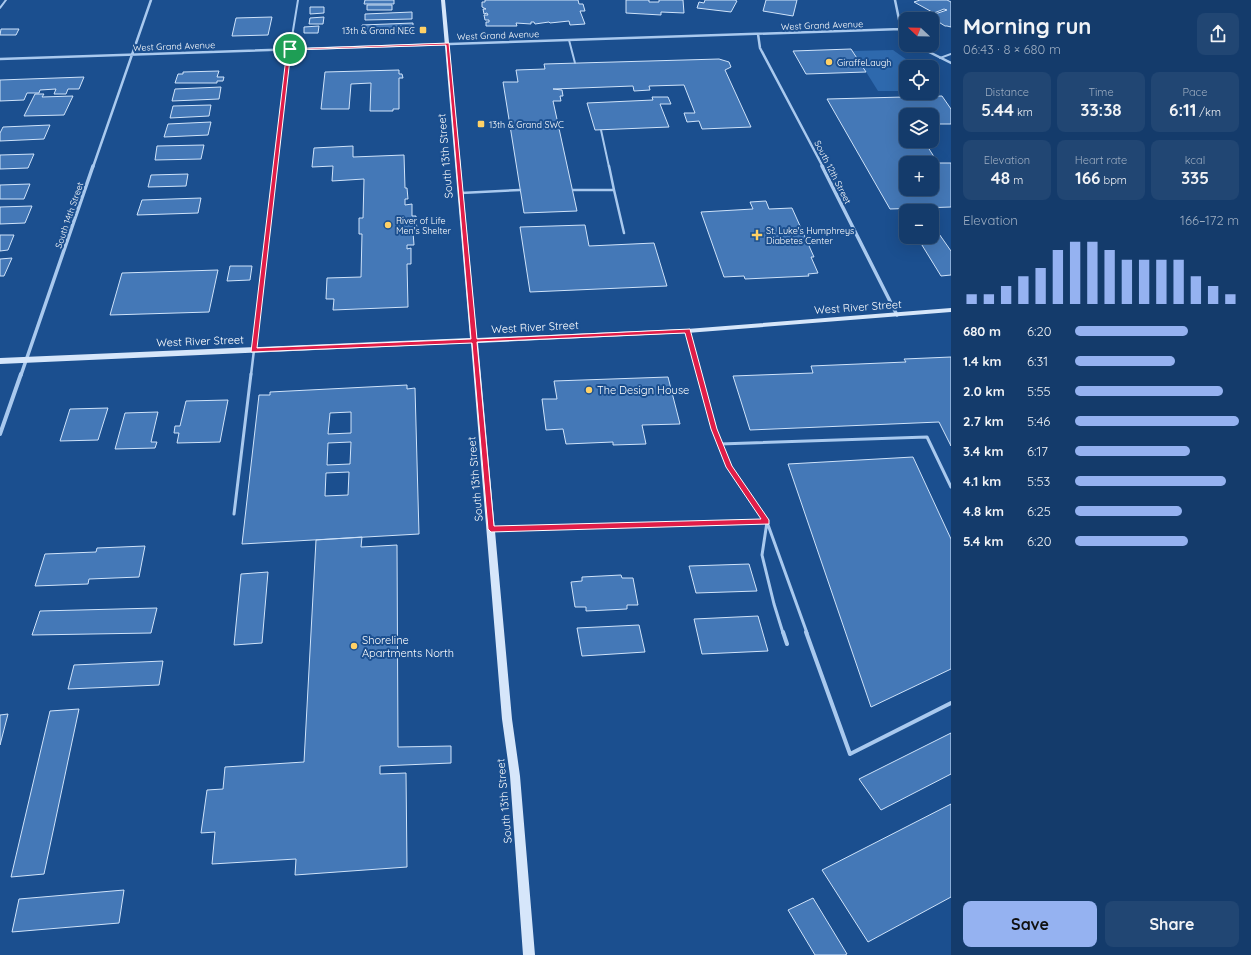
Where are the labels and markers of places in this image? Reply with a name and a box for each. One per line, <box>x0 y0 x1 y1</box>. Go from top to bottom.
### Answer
place label: 13th & Grand NEC <box>342 25 415 36</box>
marker: 13th & Grand NEC <box>418 25 428 35</box>
pin <box>273 32 307 66</box>
marker: GiraffeLaugh <box>824 57 834 67</box>
place label: GiraffeLaugh <box>837 57 891 68</box>
marker: 13th & Grand SWC <box>476 119 486 129</box>
place label: 13th & Grand SWC <box>489 119 564 130</box>
place label: River of Life Men's Shelter <box>396 215 452 236</box>
marker: River of Life Men's Shelter <box>383 220 393 230</box>
place label: St. Luke's Humphreys Diabetes Center <box>766 225 854 246</box>
marker: St. Luke's Humphreys Diabetes Center <box>751 229 763 241</box>
place label: The Design House <box>597 383 689 397</box>
marker: The Design House <box>584 385 594 395</box>
place label: Shoreline Apartments North <box>362 633 454 660</box>
marker: Shoreline Apartments North <box>349 641 359 651</box>

